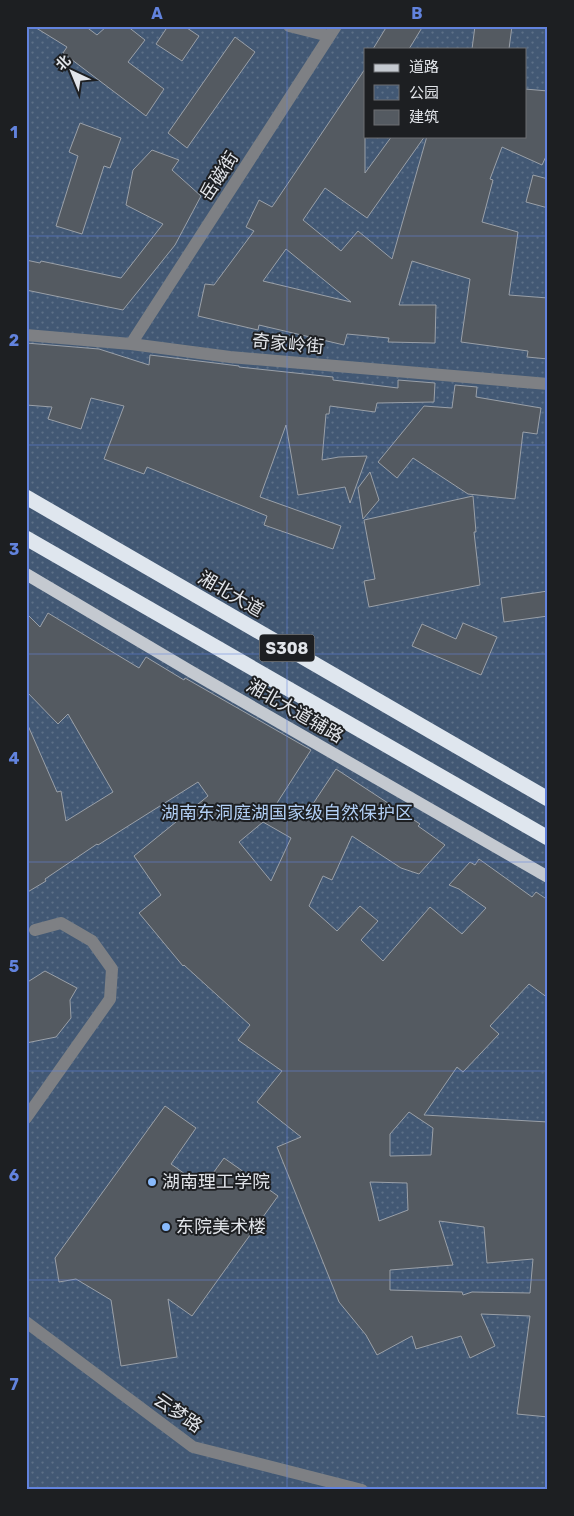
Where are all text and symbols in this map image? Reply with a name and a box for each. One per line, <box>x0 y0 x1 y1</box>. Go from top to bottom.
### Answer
text: A <box>151 4 163 23</box>
text: B <box>411 4 423 23</box>
north arrow <box>48 48 98 98</box>
legend <box>364 48 526 138</box>
text: 北 <box>52 52 74 74</box>
text: 道路 <box>409 58 439 76</box>
text: 公园 <box>409 84 439 102</box>
text: 建筑 <box>409 108 439 126</box>
text: 1 <box>10 123 18 142</box>
street label: 岳磁街 <box>195 147 243 205</box>
street label: 奇家岭街 <box>251 330 325 358</box>
text: 2 <box>9 331 19 350</box>
text: 3 <box>9 540 19 559</box>
street label: 湘北大道 <box>194 566 268 622</box>
road number: S308 <box>260 634 314 661</box>
street label: 湘北大道辅路 <box>243 674 347 748</box>
text: 4 <box>9 749 20 768</box>
park label: 湖南东洞庭湖国家级自然保护区 <box>161 802 413 824</box>
text: 5 <box>9 957 19 976</box>
text: 6 <box>9 1166 19 1185</box>
place label: 湖南理工学院 <box>162 1171 270 1193</box>
marker: 湖南理工学院 <box>146 1176 158 1188</box>
place label: 东院美术楼 <box>176 1216 266 1238</box>
marker: 东院美术楼 <box>160 1221 172 1233</box>
text: 7 <box>9 1375 19 1394</box>
street label: 云梦路 <box>150 1389 206 1437</box>

